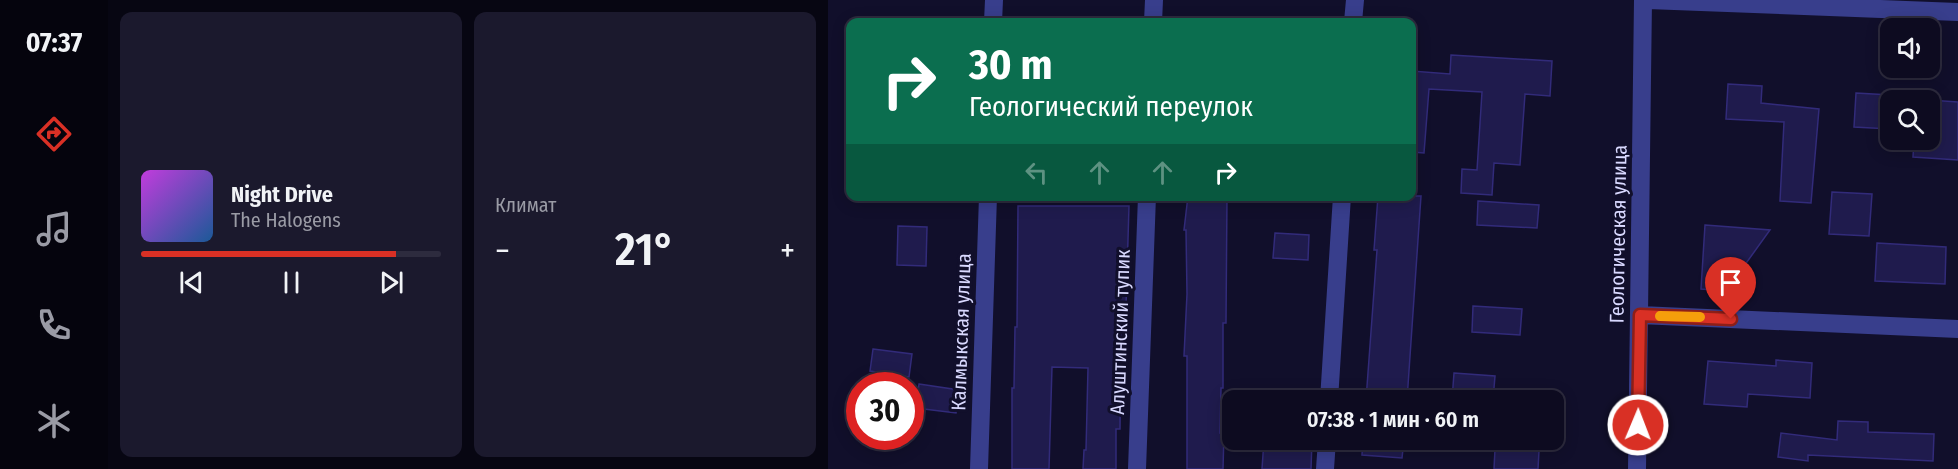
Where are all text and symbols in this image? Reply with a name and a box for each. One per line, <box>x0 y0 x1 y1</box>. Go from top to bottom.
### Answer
map controls <box>1880 18 1940 150</box>
button: sound <box>1880 18 1940 78</box>
text: 07:37 <box>26 27 82 59</box>
text: 30 m <box>969 40 1053 90</box>
icon: right <box>870 42 948 120</box>
button: search <box>1880 90 1940 150</box>
text: Геологический переулок <box>969 91 1253 123</box>
icon: directions <box>33 113 75 155</box>
street label: Геологическая улица <box>1604 144 1632 324</box>
icon: left <box>1020 156 1053 189</box>
icon: ahead <box>1083 156 1116 189</box>
icon: ahead <box>1146 156 1179 189</box>
icon: right <box>1209 156 1242 189</box>
text: Night Drive <box>231 181 333 208</box>
text: Климат <box>495 193 556 217</box>
icon: music <box>33 208 75 250</box>
text: The Halogens <box>231 208 341 232</box>
text: 21° <box>615 223 675 277</box>
text: − <box>495 231 510 271</box>
text: + <box>780 231 795 271</box>
street label: Алуштинский тупик <box>1105 248 1135 415</box>
street label: Калмыкская улица <box>946 253 976 411</box>
pin <box>1705 257 1756 319</box>
icon: previous <box>175 266 208 299</box>
icon: pause <box>275 266 308 299</box>
icon: next <box>375 266 408 299</box>
icon: arrive <box>1714 266 1747 299</box>
icon: phone <box>33 304 75 346</box>
speed limit sign: 30 <box>846 372 924 450</box>
position arrow <box>1606 393 1670 457</box>
icon: climate <box>33 400 75 442</box>
text: 07:38 · 1 мин · 60 m <box>1307 406 1479 433</box>

